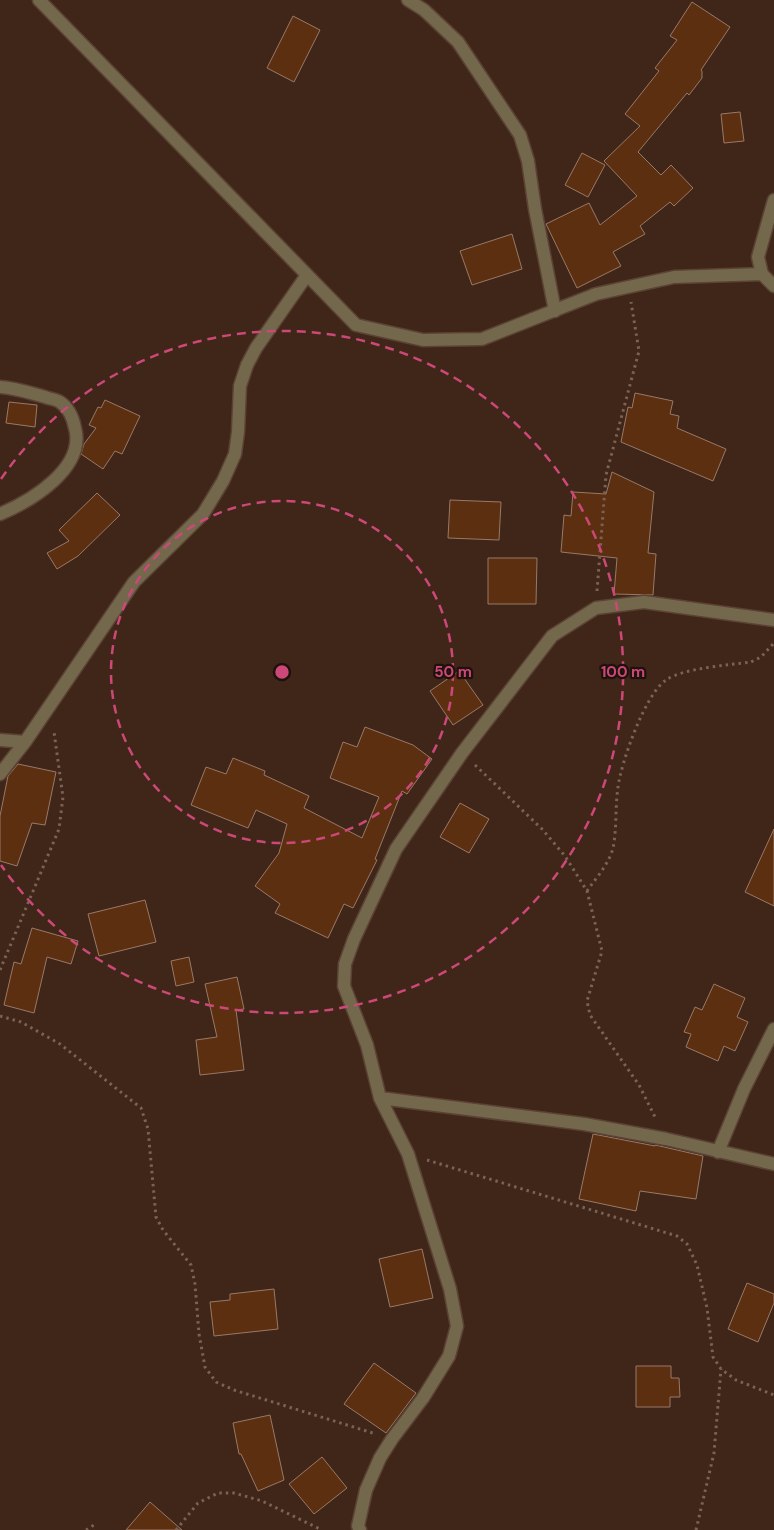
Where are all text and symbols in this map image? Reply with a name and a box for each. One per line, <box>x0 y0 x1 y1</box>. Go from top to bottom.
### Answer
text: 50 m <box>434 662 472 682</box>
text: 100 m <box>601 662 645 682</box>
centre of rings <box>273 663 291 681</box>

